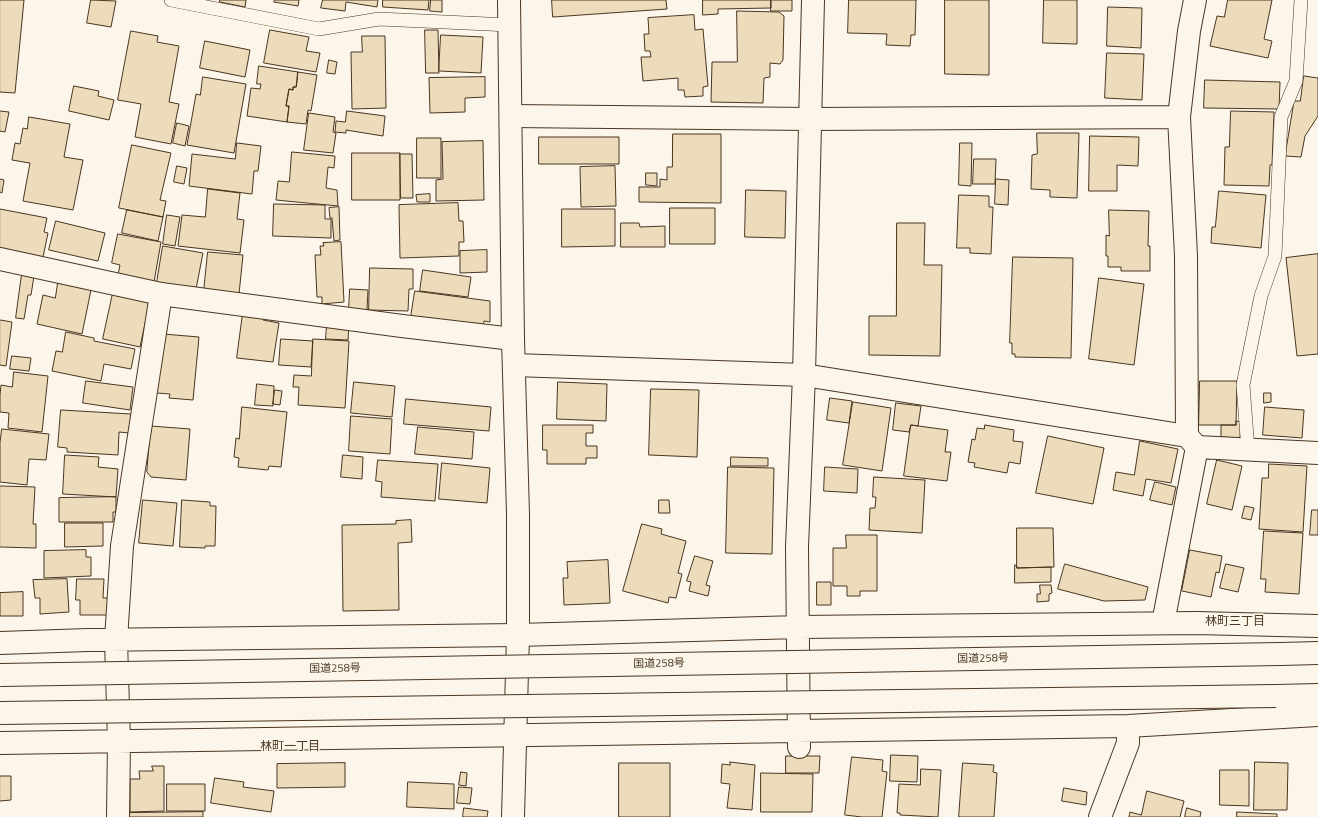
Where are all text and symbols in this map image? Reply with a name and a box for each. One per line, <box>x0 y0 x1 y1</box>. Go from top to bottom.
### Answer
district label: 林町三丁目 <box>1205 615 1265 629</box>
street label: 国道258号 <box>957 652 1009 666</box>
street label: 国道258号 <box>633 657 685 671</box>
street label: 国道258号 <box>309 662 361 676</box>
district label: 林町一丁目 <box>260 740 320 754</box>

